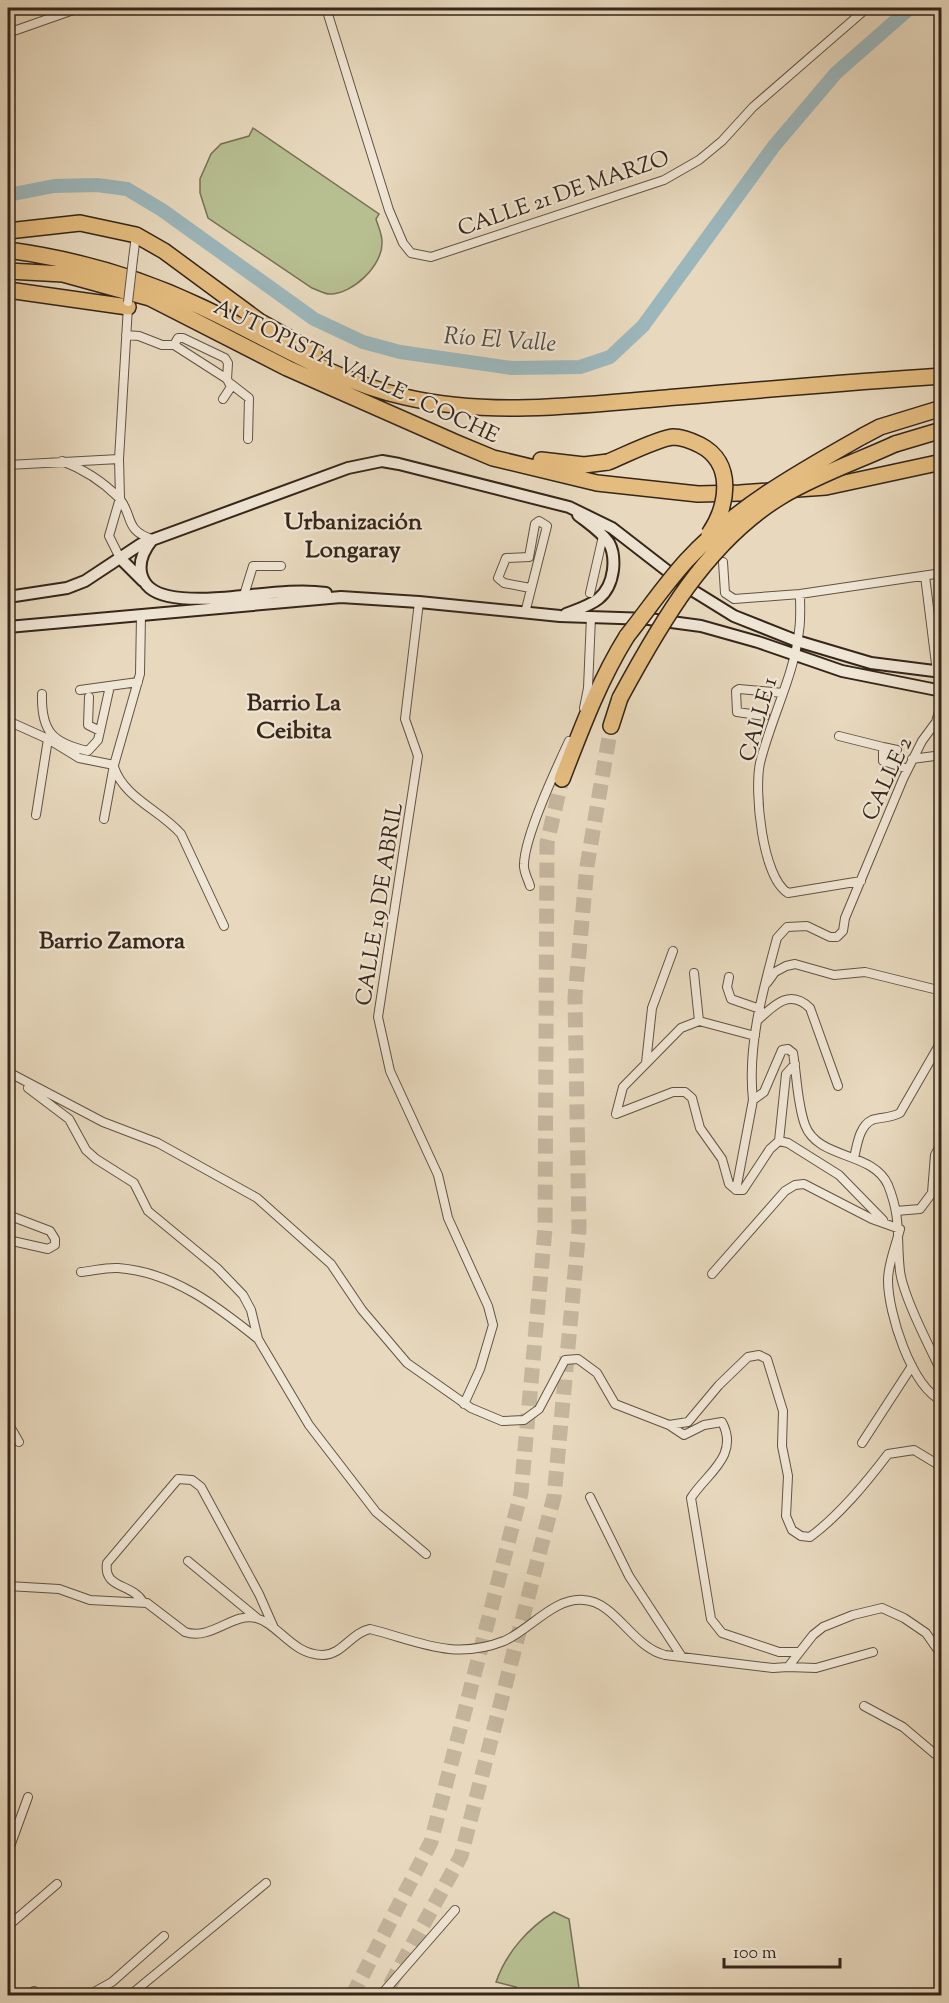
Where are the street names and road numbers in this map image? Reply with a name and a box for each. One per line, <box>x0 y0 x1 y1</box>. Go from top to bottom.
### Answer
street label: CALLE 21 DE MARZO <box>454 144 674 246</box>
street label: AUTOPISTA VALLE - COCHE <box>208 292 504 453</box>
street label: CALLE 1 <box>733 673 787 766</box>
street label: CALLE 2 <box>855 732 922 827</box>
street label: CALLE 19 DE ABRIL <box>349 801 413 1008</box>

